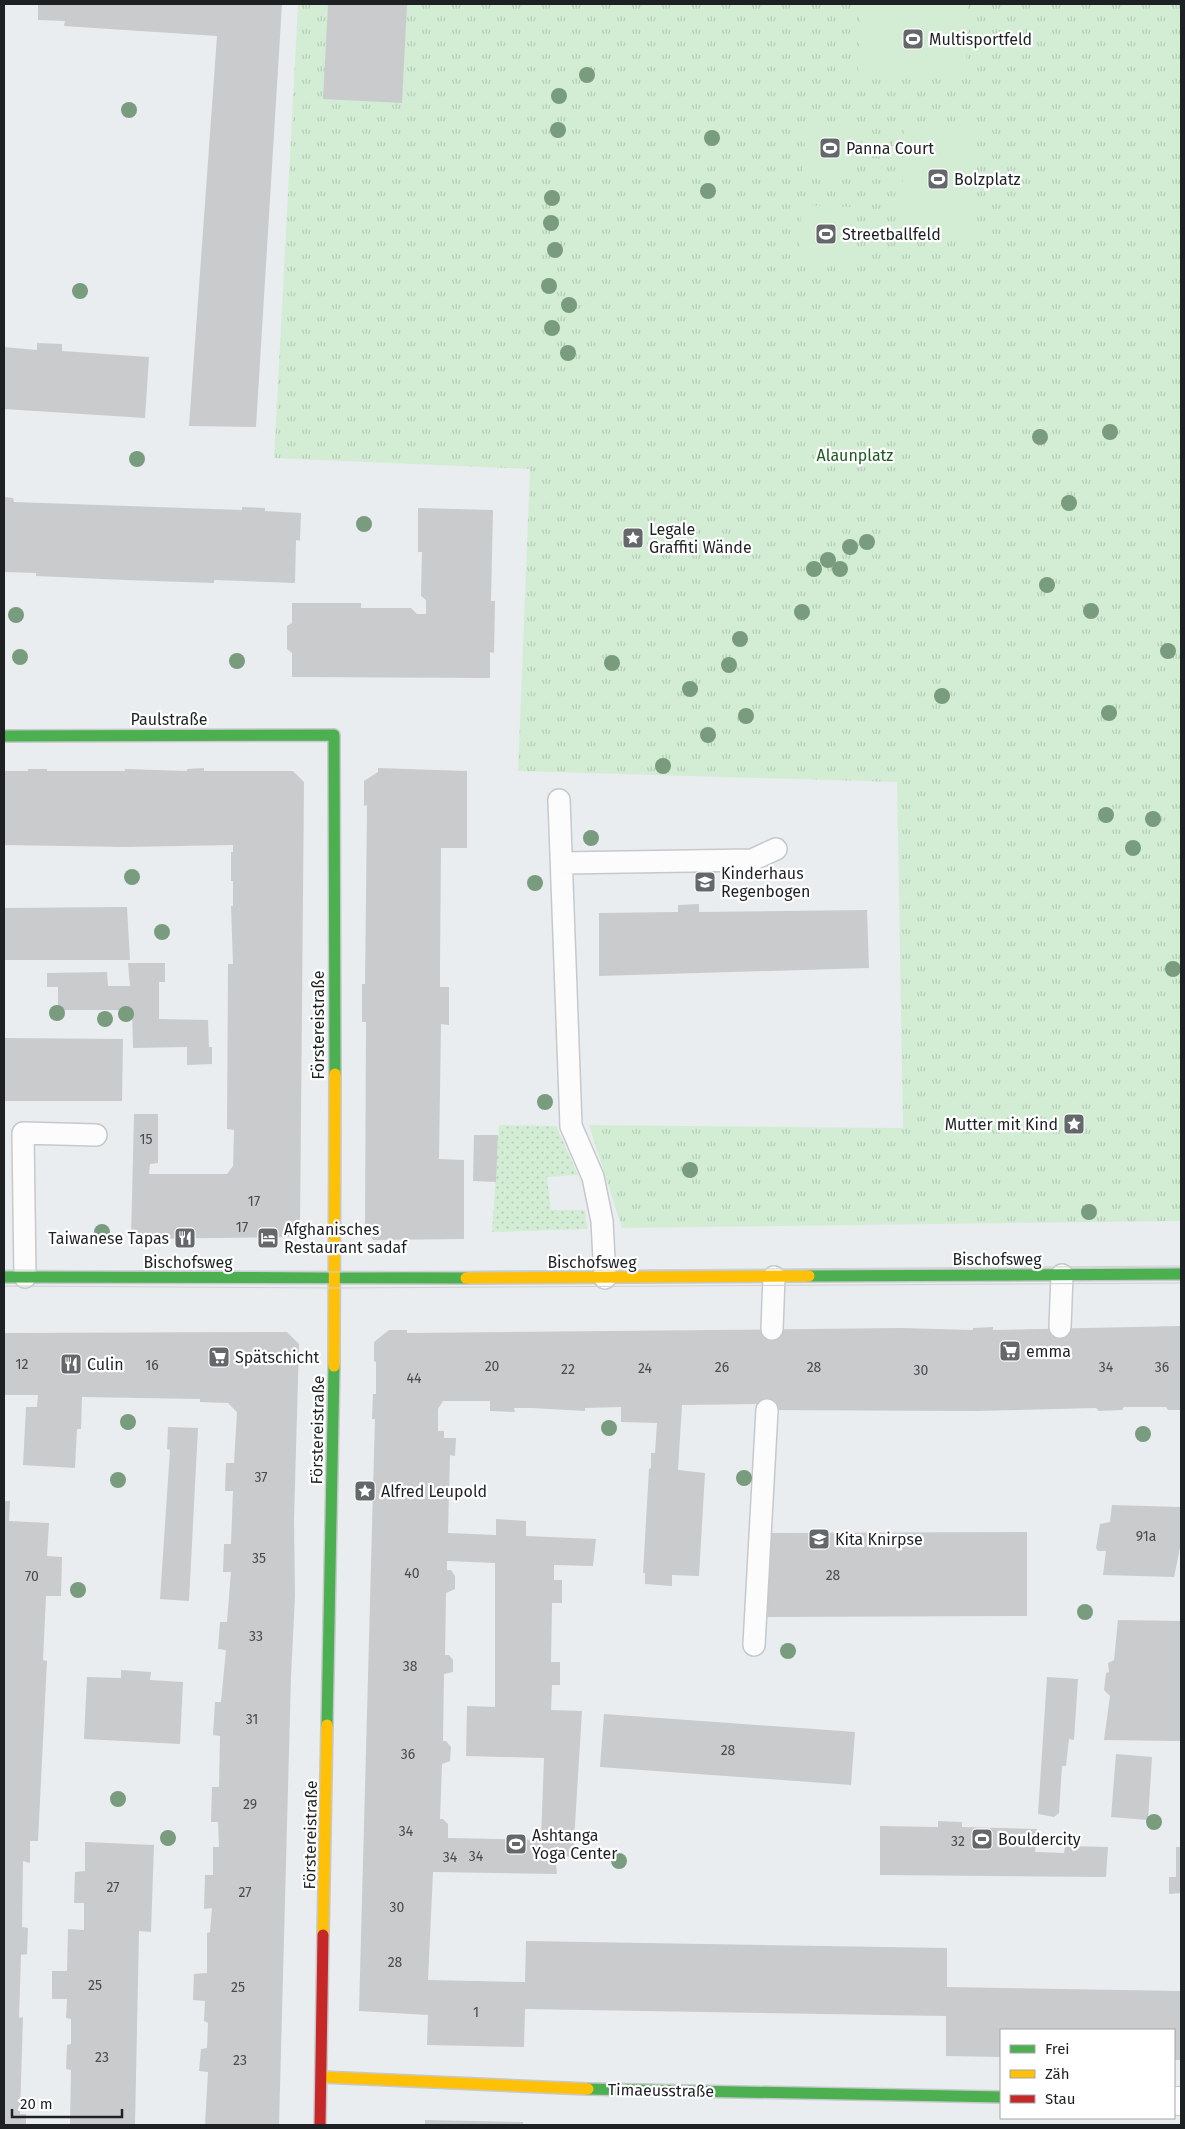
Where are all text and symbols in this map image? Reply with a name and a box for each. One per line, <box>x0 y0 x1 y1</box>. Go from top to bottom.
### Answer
sports icon: Multisportfeld <box>901 27 925 51</box>
place label: Multisportfeld <box>929 30 1032 49</box>
sports icon: Panna Court <box>818 136 842 160</box>
place label: Panna Court <box>846 139 934 158</box>
sports icon: Bolzplatz <box>926 167 950 191</box>
place label: Bolzplatz <box>954 170 1021 189</box>
sports icon: Streetballfeld <box>814 222 838 246</box>
place label: Streetballfeld <box>842 225 941 244</box>
park label: Alaunplatz <box>817 446 893 465</box>
place label: Legale Graffiti Wände <box>649 520 752 557</box>
place icon: Legale Graffiti Wände <box>621 526 645 550</box>
street label: Paulstraße <box>131 710 207 729</box>
place label: Kinderhaus Regenbogen <box>721 864 810 901</box>
school or university icon: Kinderhaus Regenbogen <box>693 870 717 894</box>
street label: Förstereistraße <box>309 970 328 1080</box>
place icon: Mutter mit Kind <box>1062 1112 1086 1136</box>
place label: Mutter mit Kind <box>945 1115 1058 1134</box>
house number: 15 <box>139 1131 153 1148</box>
house number: 17 <box>248 1193 260 1210</box>
house number: 17 <box>236 1219 248 1236</box>
place label: Afghanisches Restaurant sadaf <box>284 1220 408 1257</box>
restaurant icon: Taiwanese Tapas <box>173 1226 197 1250</box>
hotel icon: Afghanisches Restaurant sadaf <box>256 1226 280 1250</box>
place label: Taiwanese Tapas <box>48 1229 169 1248</box>
street label: Bischofsweg <box>952 1250 1042 1269</box>
street label: Bischofsweg <box>143 1253 233 1272</box>
street label: Bischofsweg <box>547 1253 637 1272</box>
supermarket icon: emma <box>998 1339 1022 1363</box>
place label: emma <box>1026 1342 1071 1361</box>
supermarket icon: Spätschicht <box>207 1345 231 1369</box>
place label: Spätschicht <box>235 1348 320 1367</box>
restaurant icon: Culin <box>59 1352 83 1376</box>
place label: Culin <box>87 1355 124 1374</box>
house number: 12 <box>16 1356 29 1373</box>
house number: 16 <box>145 1357 159 1374</box>
house number: 20 <box>485 1358 500 1375</box>
house number: 26 <box>715 1359 729 1376</box>
house number: 28 <box>807 1359 822 1376</box>
house number: 34 <box>1099 1359 1114 1376</box>
house number: 36 <box>1155 1359 1169 1376</box>
house number: 24 <box>638 1360 653 1377</box>
house number: 22 <box>561 1361 575 1378</box>
house number: 30 <box>914 1362 929 1379</box>
house number: 44 <box>407 1370 422 1387</box>
street label: Förstereistraße <box>307 1375 328 1485</box>
house number: 37 <box>254 1469 268 1486</box>
place icon: Alfred Leupold <box>353 1479 377 1503</box>
place label: Alfred Leupold <box>381 1482 487 1501</box>
school or university icon: Kita Knirpse <box>807 1527 831 1551</box>
house number: 91a <box>1136 1528 1156 1545</box>
place label: Kita Knirpse <box>835 1530 923 1549</box>
house number: 35 <box>252 1550 266 1567</box>
house number: 40 <box>404 1565 420 1582</box>
house number: 28 <box>826 1567 841 1584</box>
house number: 70 <box>25 1568 39 1585</box>
house number: 33 <box>249 1628 263 1645</box>
house number: 38 <box>403 1658 418 1675</box>
house number: 31 <box>246 1711 258 1728</box>
house number: 28 <box>721 1742 736 1759</box>
house number: 36 <box>401 1746 415 1763</box>
street label: Förstereistraße <box>300 1780 321 1890</box>
house number: 29 <box>243 1796 257 1813</box>
house number: 34 <box>399 1823 414 1840</box>
place label: Ashtanga Yoga Center <box>532 1826 618 1863</box>
sports icon: Bouldercity <box>970 1827 994 1851</box>
place label: Bouldercity <box>998 1830 1081 1849</box>
sports icon: Ashtanga Yoga Center <box>504 1832 528 1856</box>
house number: 32 <box>951 1833 965 1850</box>
house number: 34 <box>469 1848 484 1865</box>
house number: 34 <box>443 1849 458 1866</box>
house number: 27 <box>106 1879 120 1896</box>
house number: 27 <box>238 1884 252 1901</box>
house number: 30 <box>390 1899 405 1916</box>
house number: 28 <box>388 1954 403 1971</box>
house number: 25 <box>88 1977 102 1994</box>
house number: 25 <box>231 1979 245 1996</box>
house number: 1 <box>473 2004 479 2021</box>
legend <box>1000 2029 1175 2119</box>
text: Frei <box>1045 2040 1070 2058</box>
house number: 23 <box>95 2049 109 2066</box>
house number: 23 <box>233 2052 247 2069</box>
text: Zäh <box>1045 2065 1070 2083</box>
street label: Timaeusstraße <box>608 2080 714 2101</box>
scale bar <box>12 2086 122 2118</box>
text: Stau <box>1045 2090 1075 2108</box>
text: 20 m <box>20 2095 53 2113</box>

